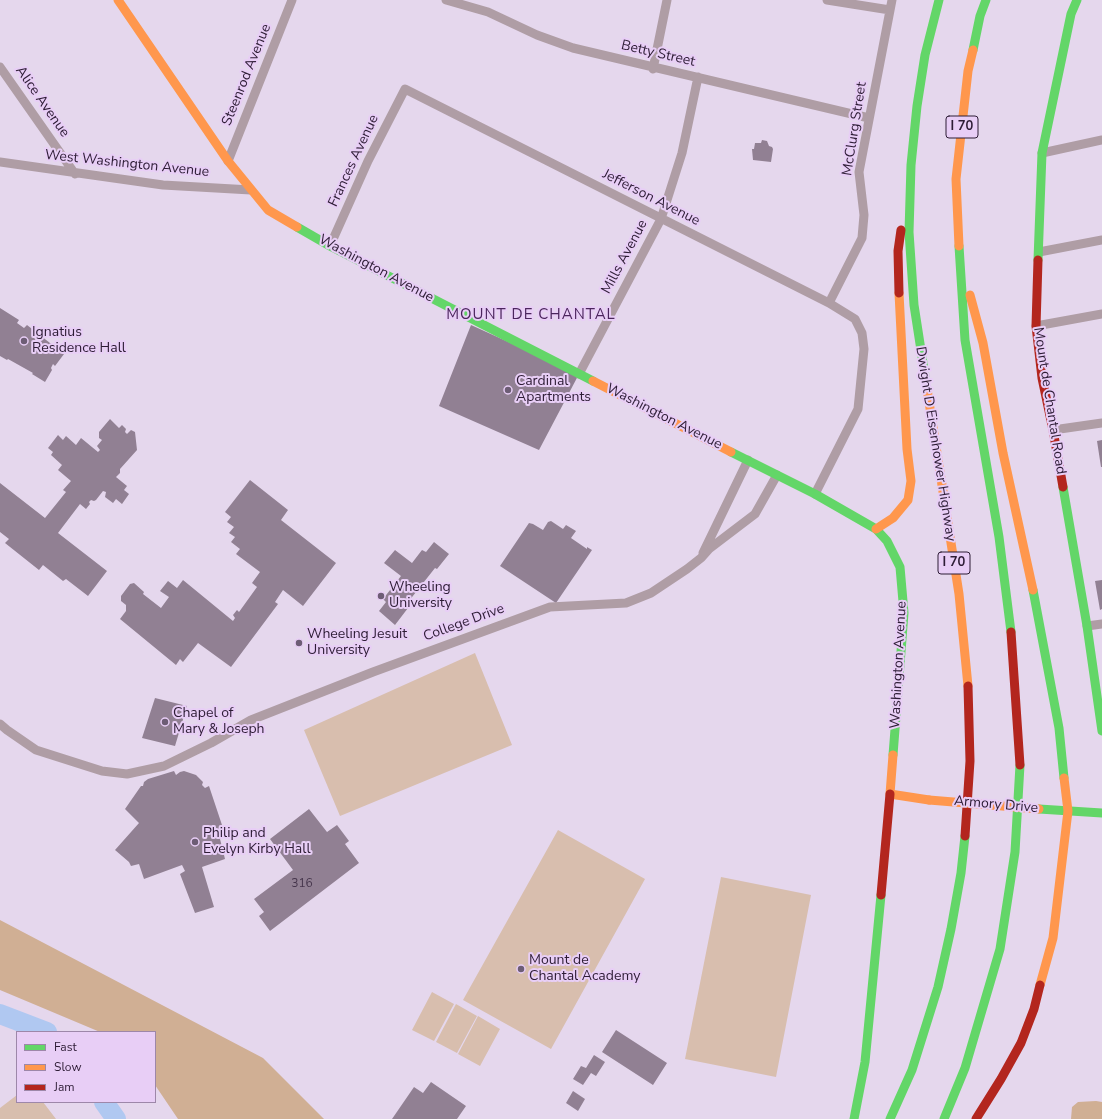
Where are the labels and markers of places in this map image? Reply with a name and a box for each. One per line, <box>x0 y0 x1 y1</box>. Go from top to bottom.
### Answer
place label: Ignatius Residence Hall <box>32 325 126 358</box>
marker: Ignatius Residence Hall <box>19 336 29 346</box>
place label: Cardinal Apartments <box>516 374 591 406</box>
marker: Cardinal Apartments <box>503 385 513 395</box>
place label: Wheeling University <box>389 580 452 612</box>
marker: Wheeling University <box>376 591 386 601</box>
place label: Wheeling Jesuit University <box>307 627 407 660</box>
marker: Wheeling Jesuit University <box>294 638 304 648</box>
place label: Chapel of Mary & Joseph <box>173 706 265 738</box>
marker: Chapel of Mary & Joseph <box>160 717 170 727</box>
place label: Philip and Evelyn Kirby Hall <box>203 826 311 858</box>
marker: Philip and Evelyn Kirby Hall <box>190 837 200 847</box>
place label: Mount de Chantal Academy <box>529 953 641 986</box>
marker: Mount de Chantal Academy <box>516 964 526 974</box>

